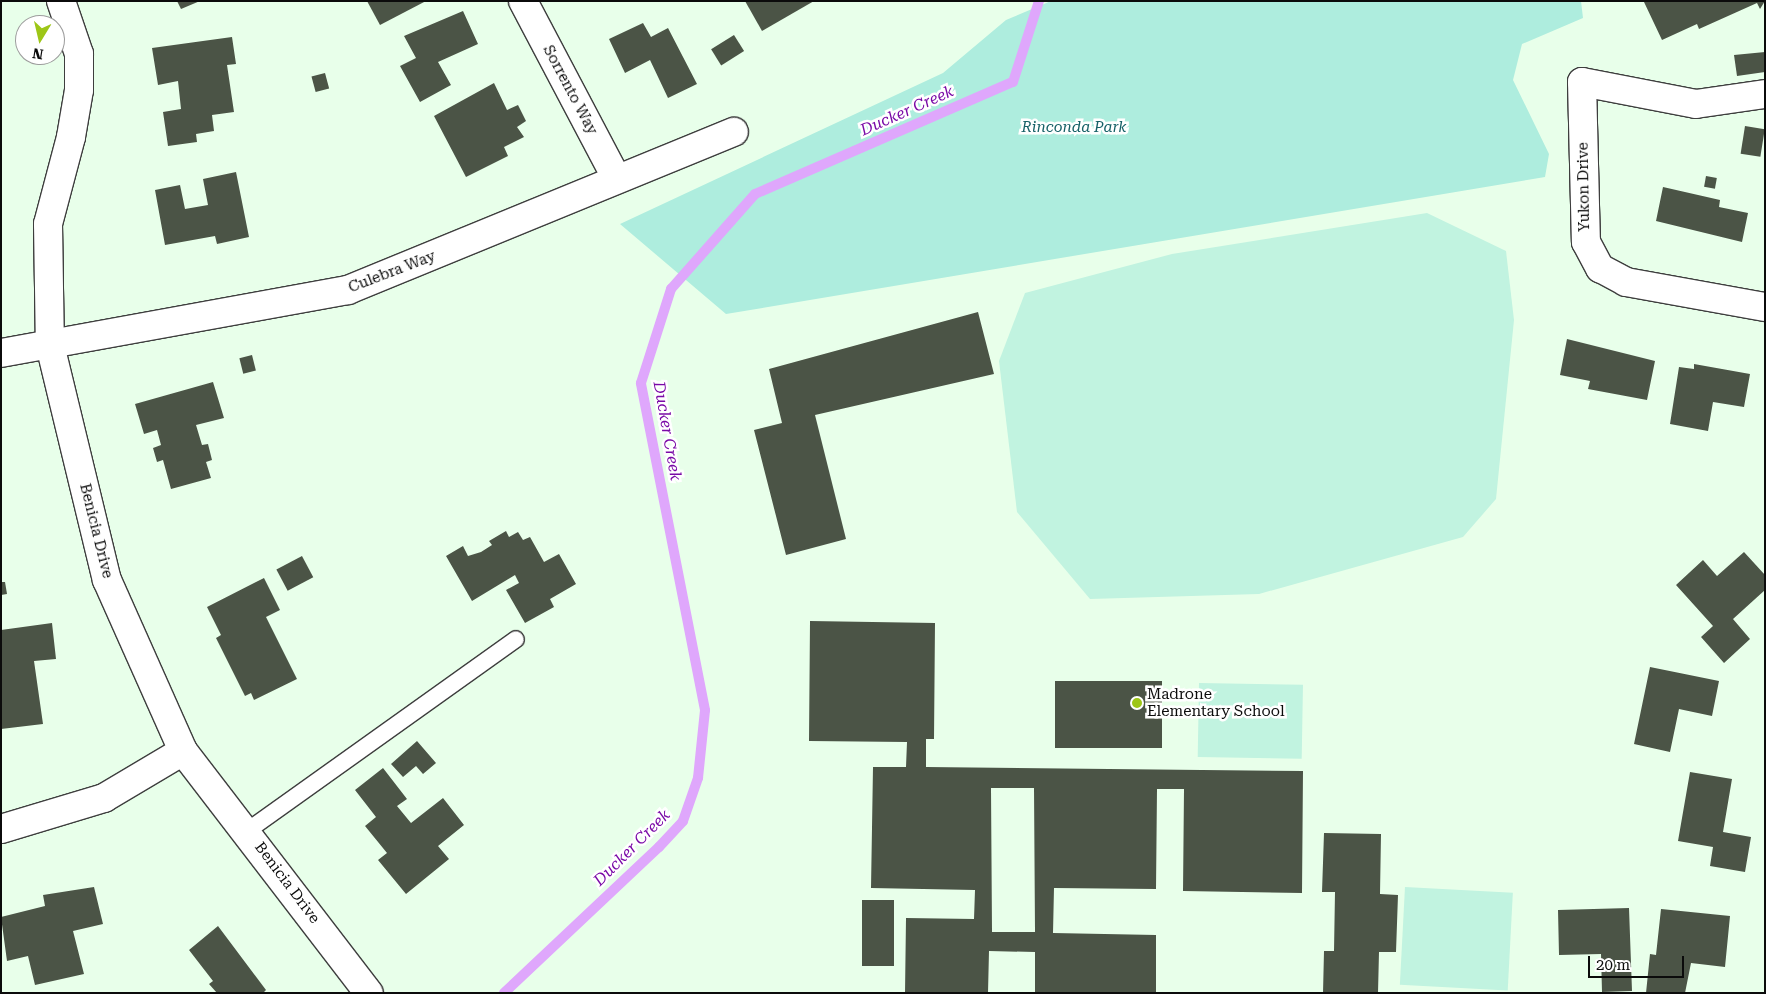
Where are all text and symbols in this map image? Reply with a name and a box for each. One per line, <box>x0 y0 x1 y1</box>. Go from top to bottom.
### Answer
north arrow <box>15 15 65 65</box>
street label: Sorrento Way <box>539 42 601 138</box>
text: N <box>31 45 44 63</box>
water label: Ducker Creek <box>857 82 957 140</box>
park label: Rinconda Park <box>1022 119 1126 137</box>
street label: Yukon Drive <box>1574 142 1594 232</box>
street label: Culebra Way <box>346 247 438 297</box>
water label: Ducker Creek <box>649 380 685 482</box>
street label: Benicia Drive <box>76 482 116 580</box>
place label: Madrone Elementary School <box>1147 685 1285 720</box>
marker: Madrone Elementary School <box>1131 697 1143 709</box>
water label: Ducker Creek <box>590 806 674 890</box>
street label: Benicia Drive <box>251 839 323 927</box>
scale bar <box>1591 946 1687 978</box>
text: 20 m <box>1596 956 1630 974</box>

